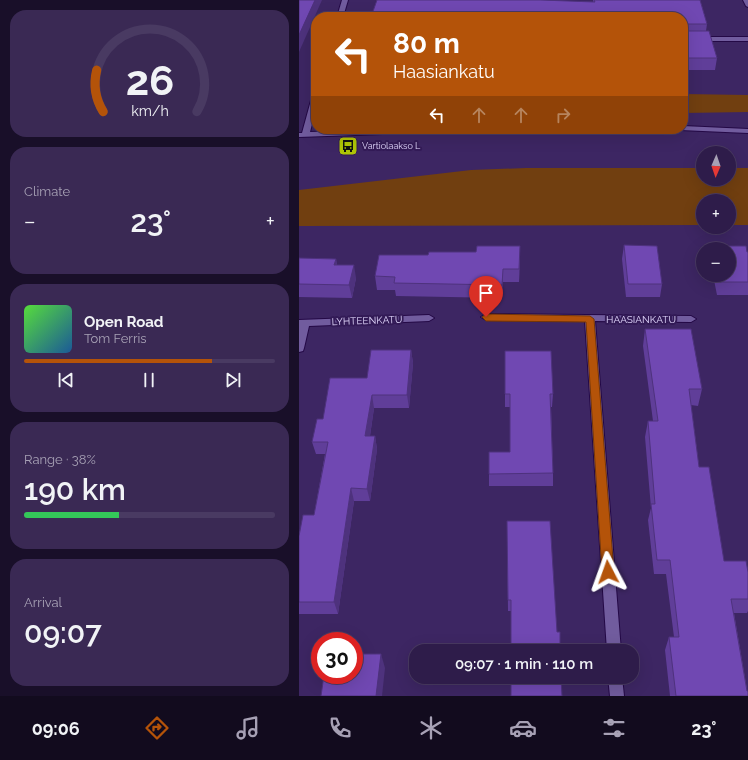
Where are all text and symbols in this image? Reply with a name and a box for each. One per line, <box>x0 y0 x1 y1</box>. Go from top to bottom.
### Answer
text: 80 m <box>393 27 460 60</box>
icon: left <box>327 28 379 80</box>
text: 26 <box>125 55 174 104</box>
text: Haasiankatu <box>393 61 495 82</box>
text: km/h <box>131 102 168 118</box>
icon: left <box>426 104 448 126</box>
icon: ahead <box>468 104 490 126</box>
icon: ahead <box>510 104 532 126</box>
icon: right <box>552 104 574 126</box>
bus stop icon: Vartiolaakso L <box>337 135 359 157</box>
place label: Vartiolaakso L <box>362 141 421 151</box>
north arrow <box>696 146 736 186</box>
map controls <box>696 146 736 282</box>
text: Climate <box>24 184 70 199</box>
button: + <box>696 194 736 234</box>
text: 23° <box>130 204 171 239</box>
text: − <box>24 208 36 234</box>
text: + <box>266 208 275 234</box>
button: − <box>696 242 736 282</box>
pin <box>469 276 503 317</box>
icon: arrive <box>475 282 497 304</box>
text: Open Road <box>84 313 164 331</box>
street label: LYHTEENKATU <box>331 314 403 327</box>
street label: HAASIANKATU <box>606 314 676 325</box>
text: Tom Ferris <box>84 331 147 346</box>
icon: previous <box>55 369 77 391</box>
icon: pause <box>138 369 160 391</box>
icon: next <box>222 369 244 391</box>
text: Range · 38% <box>24 452 96 467</box>
text: 190 km <box>24 472 126 507</box>
position arrow <box>587 551 629 593</box>
text: Arrival <box>24 595 62 610</box>
text: 09:07 <box>24 615 102 650</box>
speed limit sign: 30 <box>311 632 363 684</box>
text: 09:07 · 1 min · 110 m <box>455 655 593 673</box>
icon: directions <box>143 714 171 742</box>
icon: music <box>234 714 262 742</box>
icon: phone <box>326 714 354 742</box>
icon: climate <box>417 714 445 742</box>
icon: car <box>509 714 537 742</box>
icon: filters <box>600 714 628 742</box>
text: 09:06 <box>32 718 80 739</box>
text: 23° <box>691 718 716 739</box>

